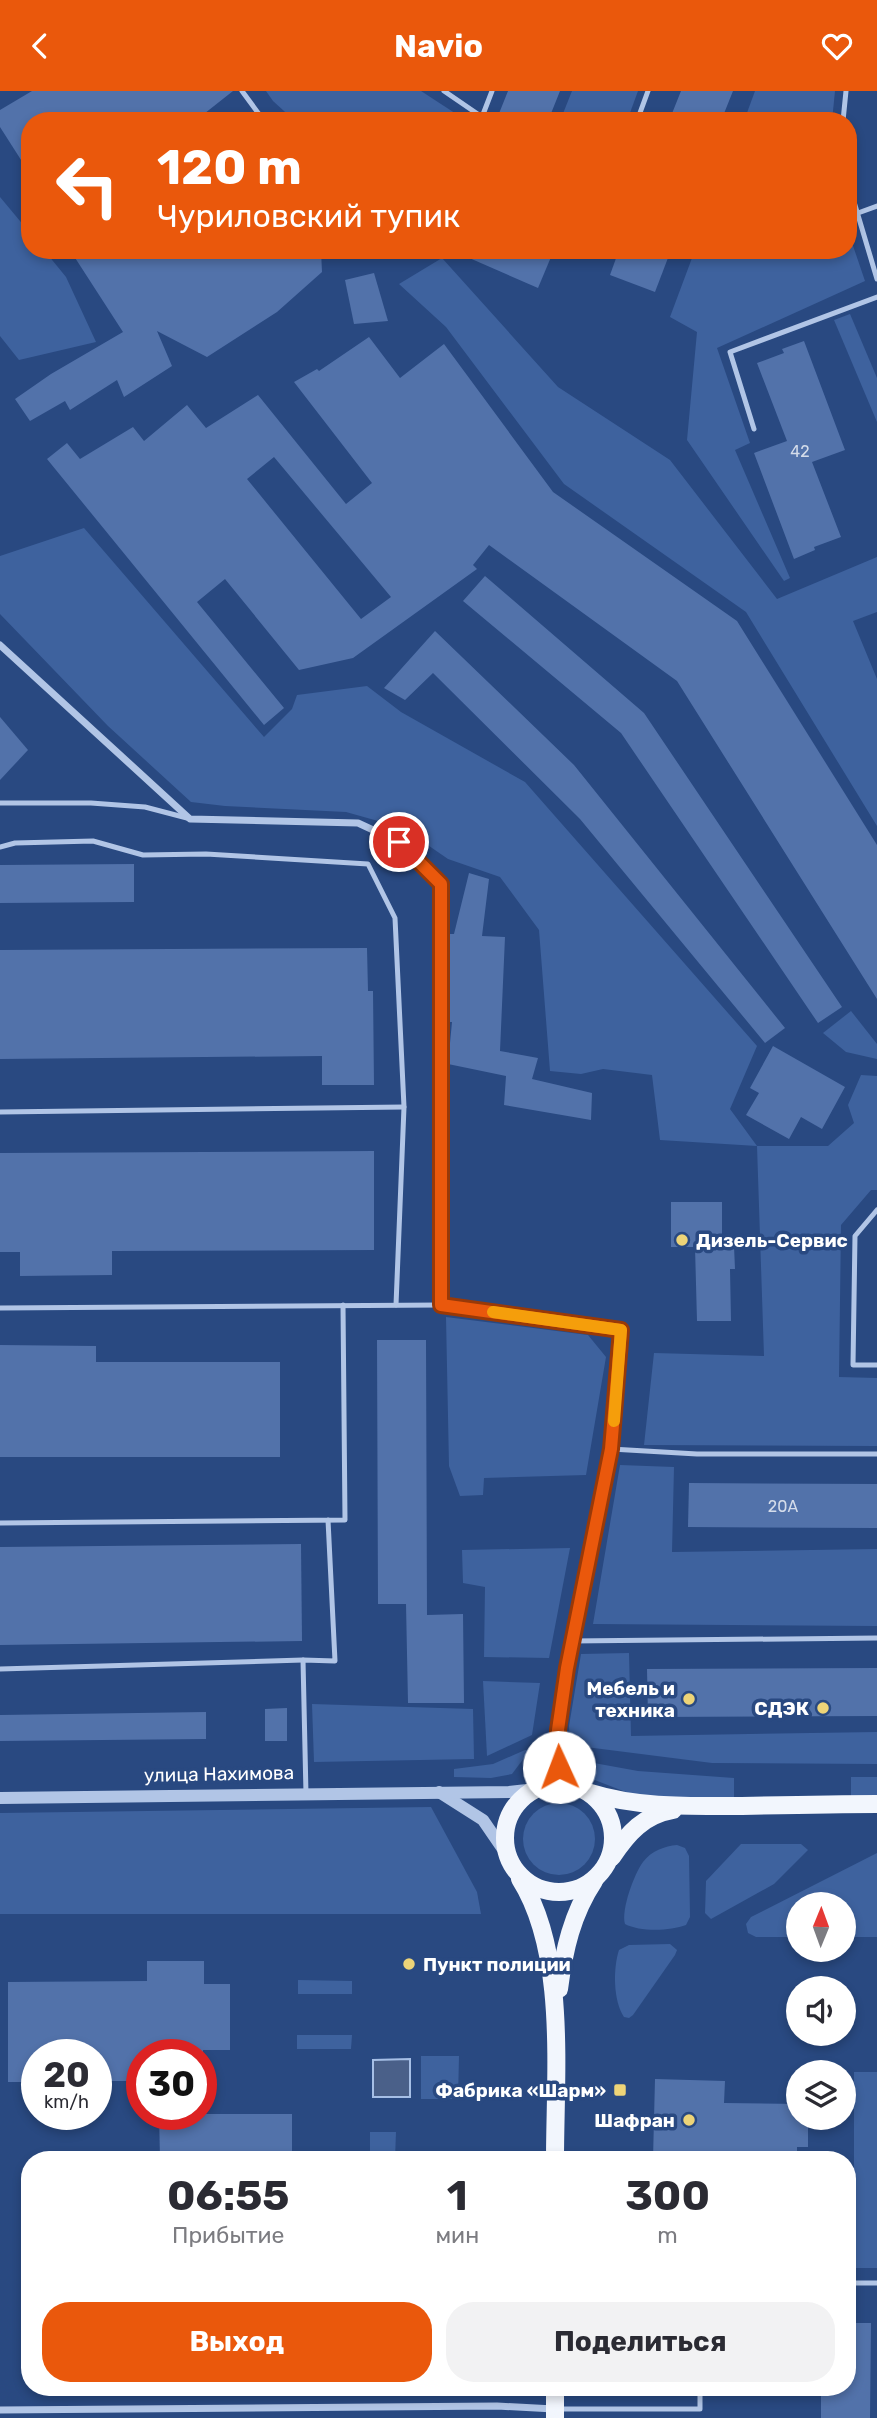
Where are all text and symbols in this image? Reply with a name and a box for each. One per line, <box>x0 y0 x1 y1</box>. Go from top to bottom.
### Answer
icon: back <box>21 27 59 65</box>
text: Navio <box>394 27 483 65</box>
icon: heart <box>818 27 856 65</box>
text: 120 m <box>157 138 302 196</box>
icon: left <box>42 140 133 231</box>
text: Чуриловский тупик <box>157 197 460 235</box>
house number: 42 <box>790 442 810 461</box>
pin <box>369 812 429 872</box>
icon: arrive <box>380 823 418 861</box>
place label: Дизель-Сервис <box>696 1229 848 1252</box>
marker: Дизель-Сервис <box>674 1232 690 1248</box>
house number: 20А <box>768 1497 798 1516</box>
place label: Мебель и техника <box>586 1677 675 1722</box>
marker: Мебель и техника <box>681 1691 697 1707</box>
place label: СДЭК <box>754 1697 809 1720</box>
marker: СДЭК <box>815 1700 831 1716</box>
position arrow <box>522 1730 596 1804</box>
street label: улица Нахимова <box>144 1761 294 1787</box>
north arrow <box>786 1892 856 1962</box>
map controls <box>786 1892 856 2130</box>
place label: Пункт полиции <box>423 1953 571 1976</box>
marker: Пункт полиции <box>401 1956 417 1972</box>
button: sound <box>786 1976 856 2046</box>
speed limit sign: 30 <box>126 2039 217 2130</box>
text: 20 <box>43 2054 90 2096</box>
button: layers <box>786 2060 856 2130</box>
place label: Фабрика «Шарм» <box>435 2079 606 2102</box>
marker: Фабрика «Шарм» <box>612 2082 628 2098</box>
text: km/h <box>44 2091 89 2113</box>
place label: Шафран <box>594 2109 675 2132</box>
marker: Шафран <box>681 2112 697 2128</box>
text: 06:55 <box>167 2171 289 2221</box>
text: 1 <box>447 2171 468 2221</box>
text: 300 <box>625 2171 710 2221</box>
text: Прибытие <box>172 2221 284 2249</box>
text: мин <box>435 2221 479 2249</box>
text: m <box>657 2221 678 2249</box>
button: Выход <box>42 2302 432 2382</box>
button: Поделиться <box>446 2302 835 2382</box>

